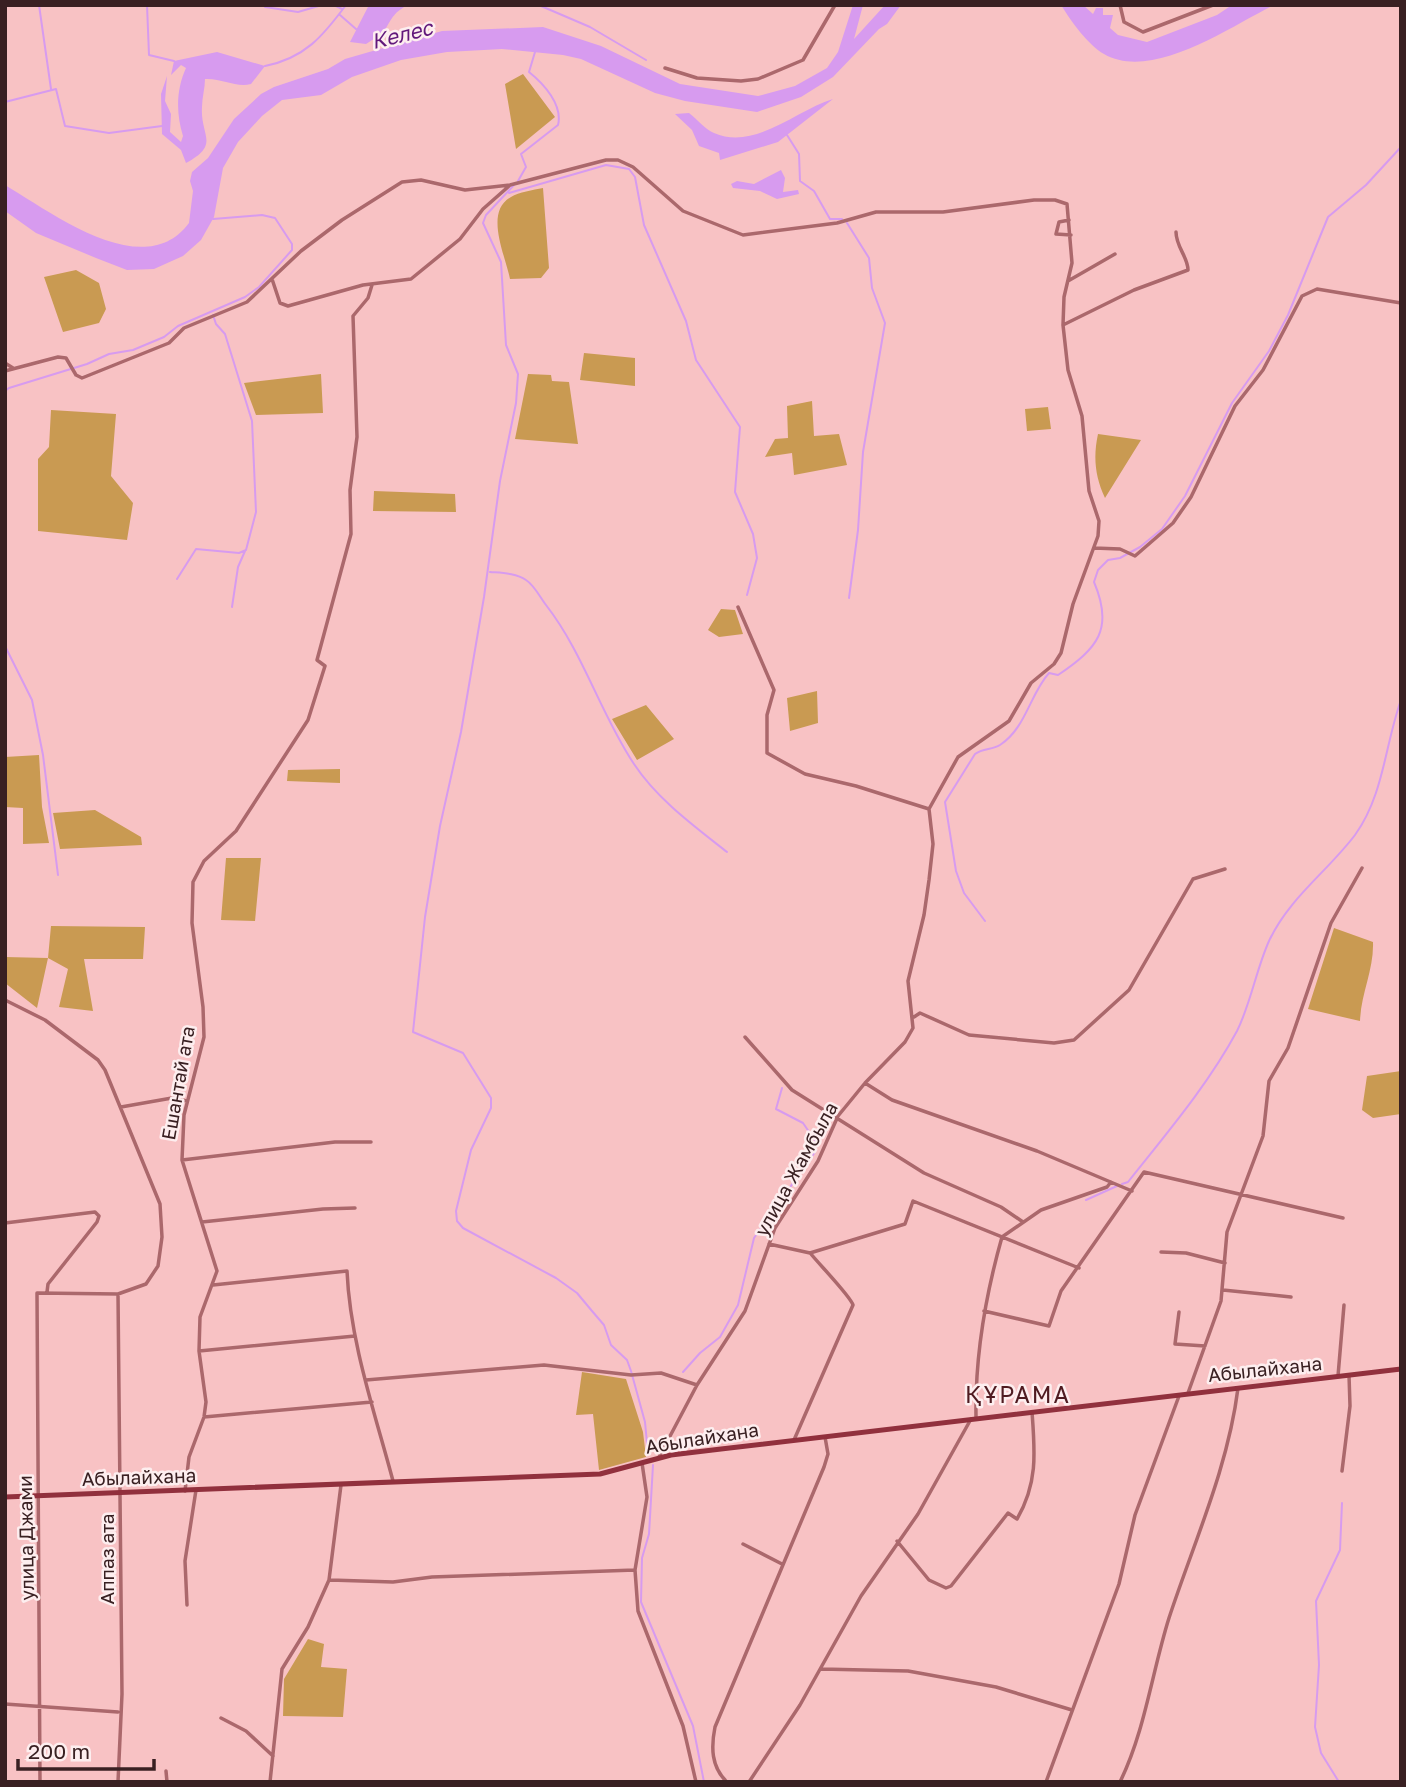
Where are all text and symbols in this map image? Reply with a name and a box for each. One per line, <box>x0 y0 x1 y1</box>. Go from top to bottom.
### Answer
water label: Келес <box>368 14 437 54</box>
street label: Ешантай ата <box>156 1024 199 1142</box>
street label: улица Жамбыла <box>749 1098 842 1240</box>
street label: Абылайхана <box>1207 1351 1323 1386</box>
district label: ҚҰРАМА <box>965 1380 1071 1408</box>
street label: Абылайхана <box>644 1417 760 1458</box>
street label: Абылайхана <box>81 1463 197 1490</box>
street label: улица Джами <box>13 1475 38 1601</box>
street label: Аппаз ата <box>95 1513 118 1605</box>
scale bar <box>18 1728 154 1772</box>
text: 200 m <box>28 1738 90 1764</box>

